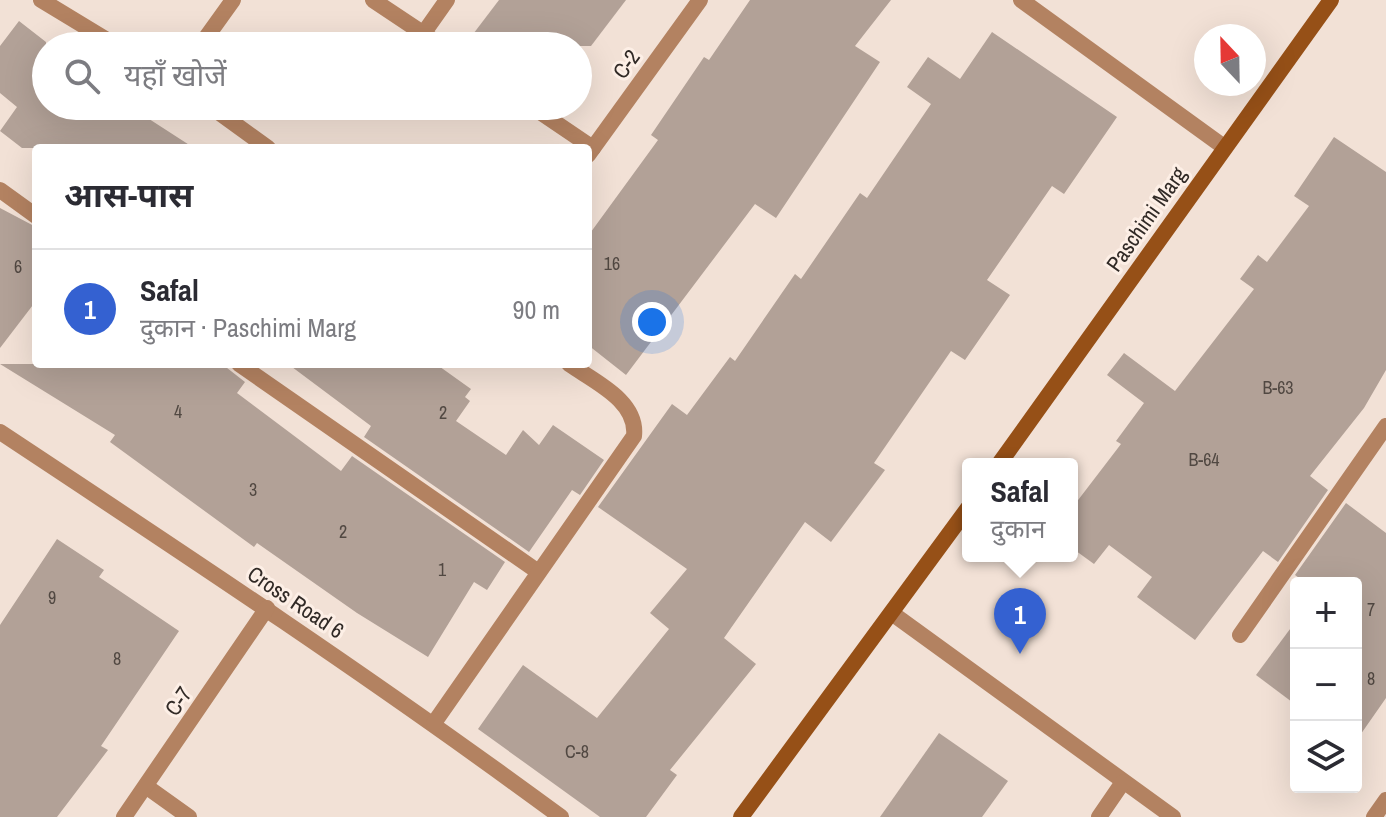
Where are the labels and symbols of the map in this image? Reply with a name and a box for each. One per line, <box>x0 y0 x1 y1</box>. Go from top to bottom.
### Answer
north arrow <box>1194 24 1266 96</box>
street label: C-2 <box>605 43 647 85</box>
street label: Paschimi Marg <box>1099 161 1193 277</box>
house number: 16 <box>604 251 620 276</box>
house number: 6 <box>14 254 22 279</box>
your location <box>632 302 672 342</box>
house number: B-63 <box>1262 375 1294 400</box>
house number: 4 <box>174 399 182 424</box>
house number: 2 <box>439 400 447 425</box>
house number: B-64 <box>1188 447 1220 472</box>
house number: 3 <box>249 477 257 502</box>
house number: 2 <box>339 519 347 544</box>
house number: 1 <box>438 557 447 582</box>
street label: Cross Road 6 <box>242 559 350 645</box>
house number: 9 <box>48 585 56 610</box>
pin: 1 <box>994 588 1046 654</box>
house number: 7 <box>1367 597 1375 622</box>
house number: 8 <box>113 646 121 671</box>
house number: 8 <box>1367 666 1375 691</box>
street label: C-7 <box>157 681 199 721</box>
house number: C-8 <box>565 739 589 764</box>

